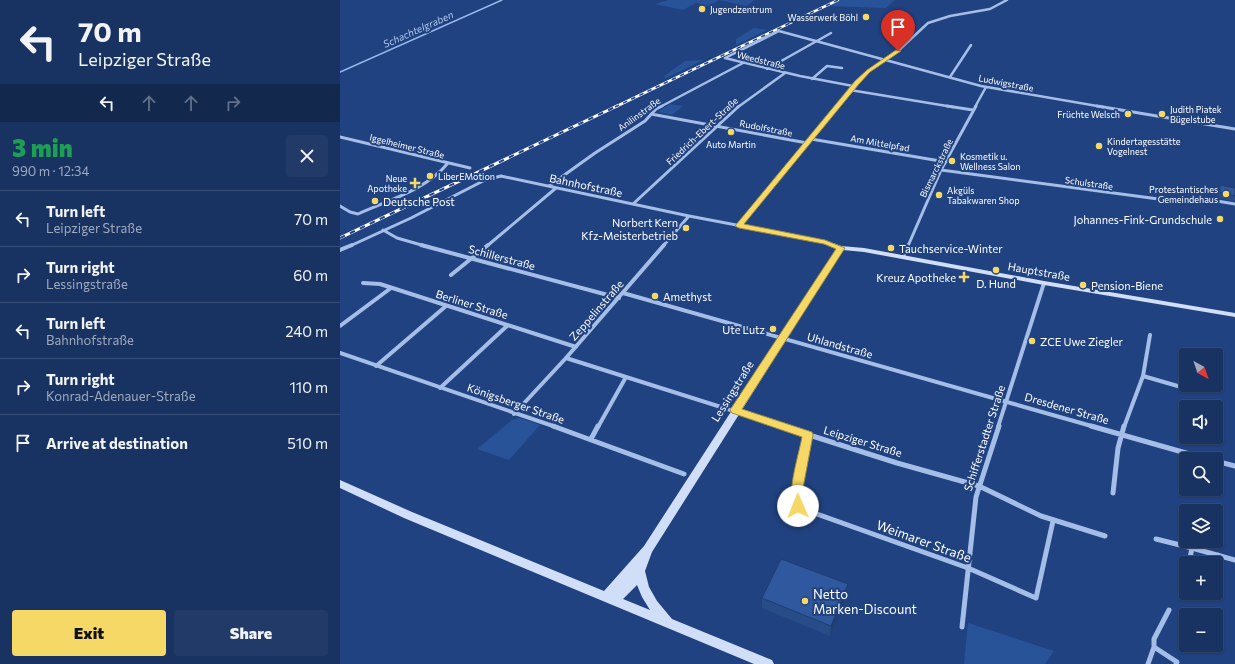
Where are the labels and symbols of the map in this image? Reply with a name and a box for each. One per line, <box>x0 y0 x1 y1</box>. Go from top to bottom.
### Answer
marker: Jugendzentrum <box>697 4 707 14</box>
place label: Jugendzentrum <box>710 4 772 15</box>
water label: Schachtelgraben <box>381 8 455 50</box>
pin <box>881 10 915 51</box>
place label: Wasserwerk Böhl <box>787 12 858 23</box>
marker: Wasserwerk Böhl <box>861 12 871 22</box>
street label: Weedstraße <box>736 49 787 71</box>
street label: Ludwigstraße <box>977 72 1035 94</box>
street label: Anilinstraße <box>616 95 662 133</box>
street label: Friedrich-Ebert-Straße <box>664 95 740 167</box>
place label: Judith Piatek Bügelstube <box>1170 104 1222 125</box>
place label: Früchte Welsch <box>1057 109 1120 120</box>
marker: Früchte Welsch <box>1123 109 1133 119</box>
marker: Judith Piatek Bügelstube <box>1157 109 1167 119</box>
street label: Rudolfstraße <box>739 117 794 139</box>
marker: Auto Martin <box>726 127 736 137</box>
street label: Iggelheimer Straße <box>368 131 446 161</box>
street label: Am Mittelpfad <box>850 132 910 154</box>
place label: Kindertagesstätte Vogelnest <box>1107 136 1181 157</box>
street label: Bismarckstraße <box>917 137 955 199</box>
place label: Auto Martin <box>706 139 756 150</box>
marker: Kindertagesstätte Vogelnest <box>1094 141 1104 151</box>
place label: Kosmetik u. Wellness Salon <box>960 151 1020 172</box>
marker: Kosmetik u. Wellness Salon <box>947 156 957 166</box>
marker: LiberEMotion <box>425 171 435 181</box>
place label: LiberEMotion <box>438 171 495 182</box>
street label: Bahnhofstraße <box>548 171 624 199</box>
place label: Neue Apotheke <box>367 173 407 194</box>
street label: Schulstraße <box>1064 174 1114 192</box>
marker: Neue Apotheke <box>410 178 420 188</box>
place label: Protestantisches Gemeindehaus <box>1149 184 1218 205</box>
place label: Akgüls Tabakwaren Shop <box>947 185 1020 206</box>
marker: Protestantisches Gemeindehaus <box>1221 189 1231 199</box>
marker: Akgüls Tabakwaren Shop <box>934 190 944 200</box>
place label: Deutsche Post <box>383 195 455 208</box>
marker: Deutsche Post <box>370 196 380 206</box>
place label: Johannes-Fink-Grundschule <box>1074 213 1212 227</box>
marker: Johannes-Fink-Grundschule <box>1215 214 1225 224</box>
place label: Norbert Kern Kfz-Meisterbetrieb <box>581 216 678 242</box>
marker: Norbert Kern Kfz-Meisterbetrieb <box>681 223 691 233</box>
street label: Schillerstraße <box>467 242 537 272</box>
place label: Tauchservice-Winter <box>899 242 1003 255</box>
marker: Tauchservice-Winter <box>886 243 896 253</box>
street label: Hauptstraße <box>1007 259 1071 283</box>
marker: D. Hund <box>991 265 1001 275</box>
place label: Kreuz Apotheke <box>876 271 956 284</box>
marker: Kreuz Apotheke <box>959 272 969 282</box>
street label: Zeppelinstraße <box>566 277 626 343</box>
place label: D. Hund <box>976 277 1016 290</box>
place label: Pension-Biene <box>1091 279 1163 292</box>
marker: Pension-Biene <box>1078 280 1088 290</box>
street label: Berliner Straße <box>434 287 510 321</box>
place label: Amethyst <box>663 290 712 303</box>
marker: Amethyst <box>650 291 660 301</box>
place label: Ute Lutz <box>722 323 766 336</box>
marker: Ute Lutz <box>768 324 778 334</box>
street label: Uhlandstraße <box>806 329 874 361</box>
place label: ZCE Uwe Ziegler <box>1040 335 1124 348</box>
marker: ZCE Uwe Ziegler <box>1027 336 1037 346</box>
north arrow <box>1179 348 1223 392</box>
street label: Lessingstraße <box>708 358 756 424</box>
street label: Königsberger Straße <box>466 380 566 426</box>
street label: Schifferstadter Straße <box>961 383 1007 493</box>
street label: Dresdener Straße <box>1023 390 1111 426</box>
street label: Leipziger Straße <box>822 423 904 459</box>
position arrow <box>777 485 819 527</box>
street label: Weimarer Straße <box>874 516 974 566</box>
place label: Netto Marken-Discount <box>813 586 917 617</box>
marker: Netto Marken-Discount <box>800 596 810 606</box>

